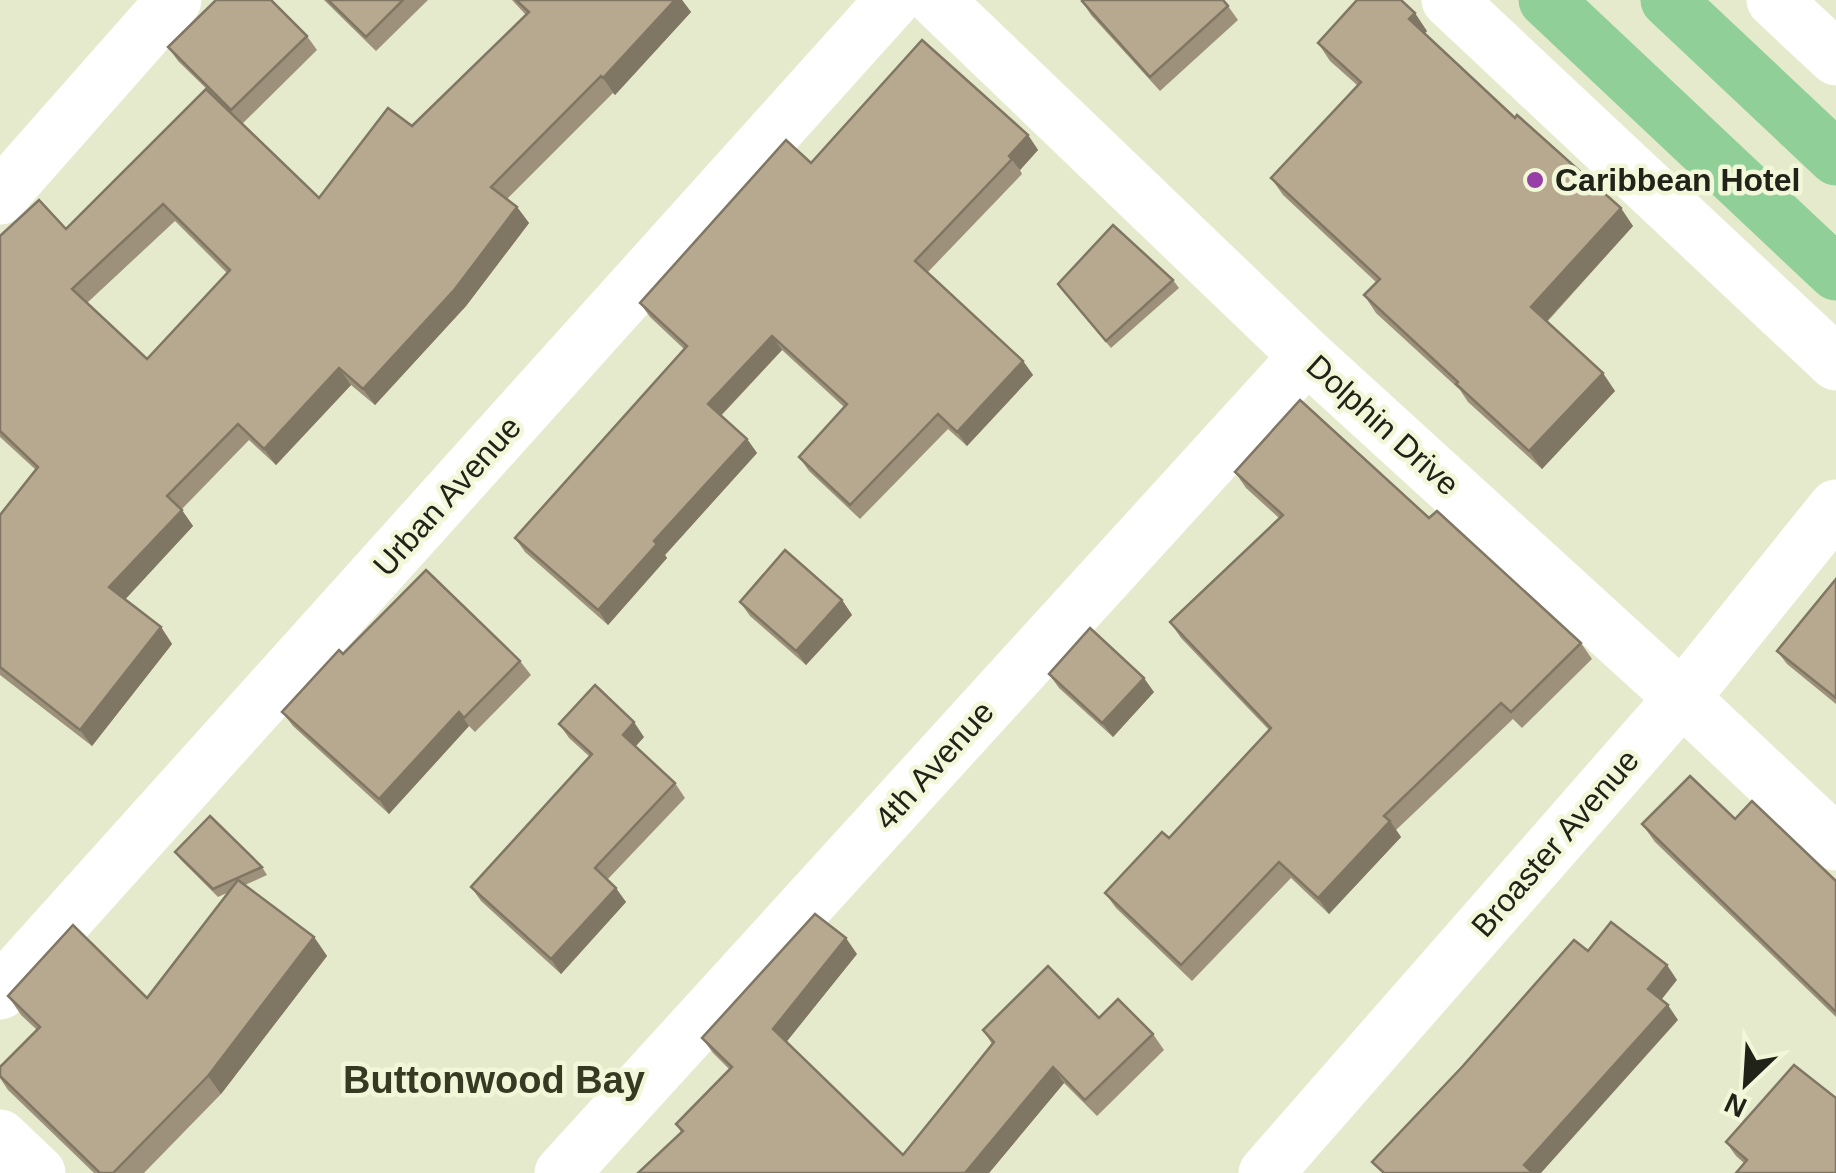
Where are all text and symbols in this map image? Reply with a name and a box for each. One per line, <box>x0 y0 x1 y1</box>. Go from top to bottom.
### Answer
place label: Caribbean Hotel <box>1555 162 1800 198</box>
marker: Caribbean Hotel <box>1524 169 1546 191</box>
street label: Dolphin Drive <box>1300 347 1466 503</box>
street label: Urban Avenue <box>366 409 528 583</box>
street label: 4th Avenue <box>867 694 1001 836</box>
street label: Broaster Avenue <box>1464 742 1646 944</box>
north arrow <box>1696 1033 1796 1133</box>
district label: Buttonwood Bay <box>343 1059 645 1101</box>
text: N <box>1720 1087 1751 1124</box>

